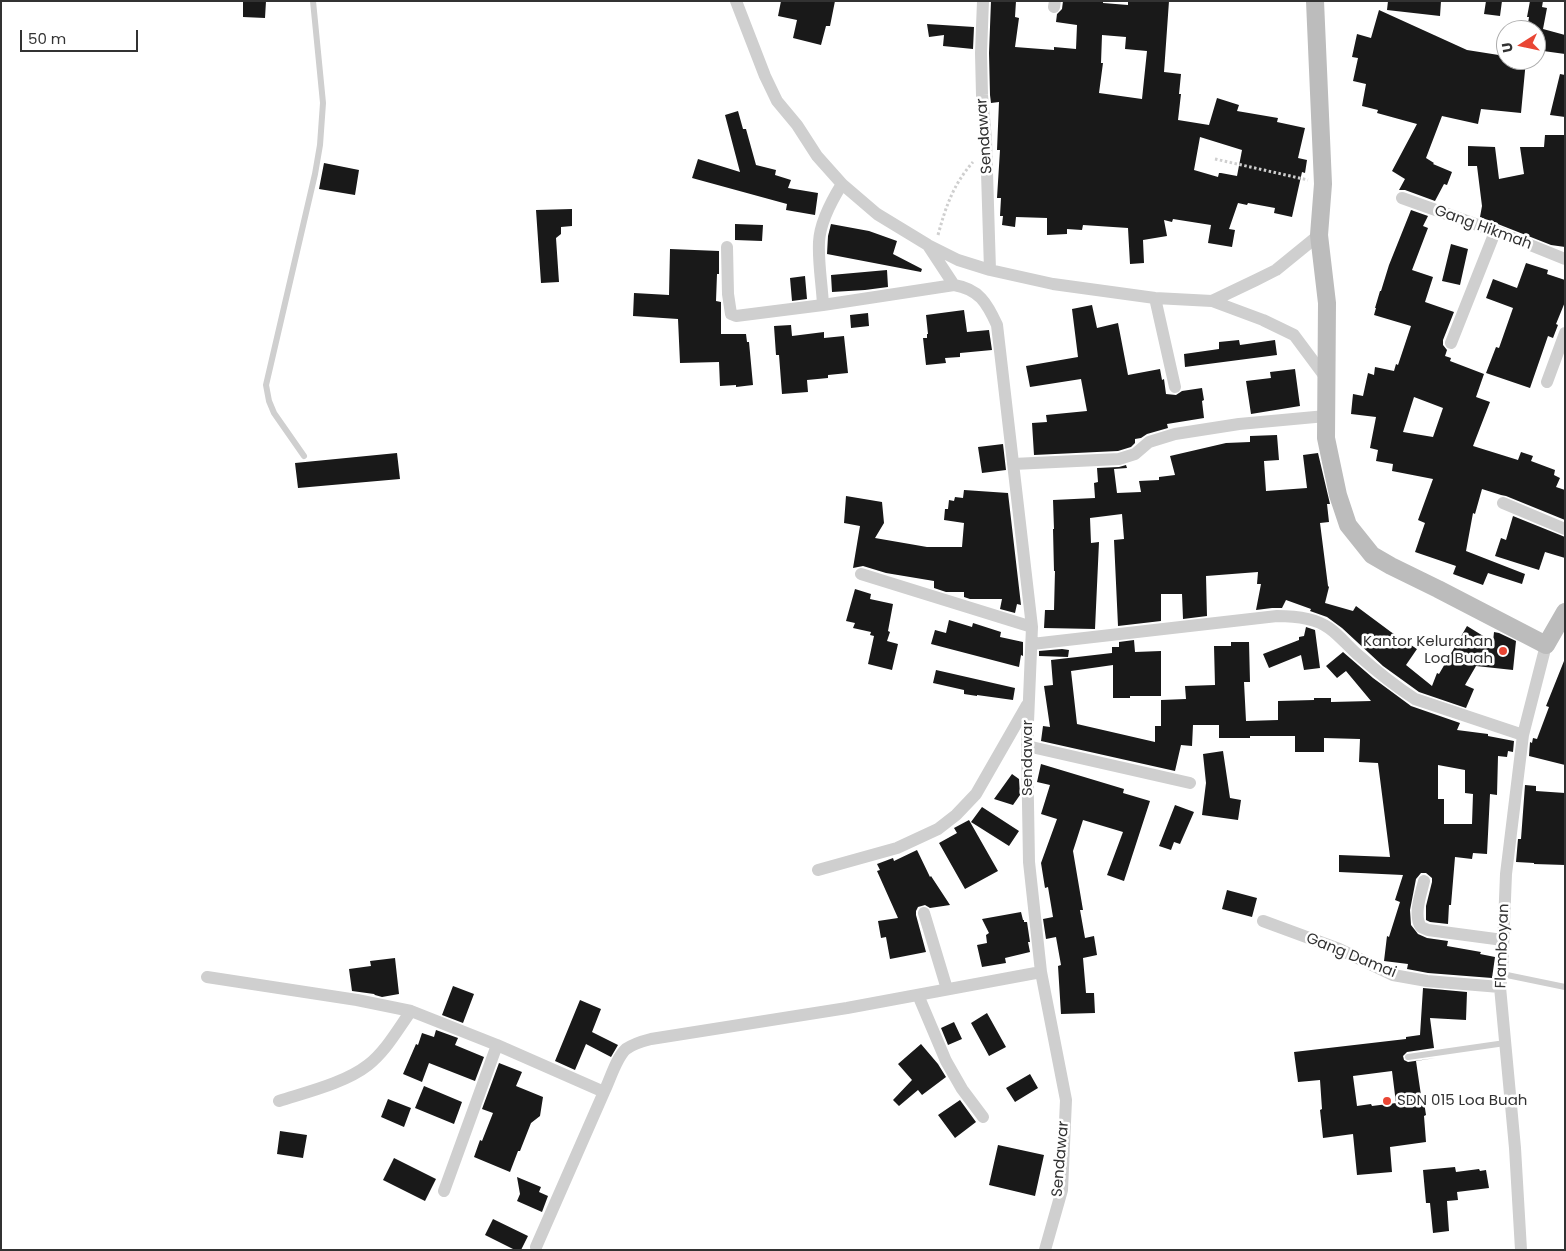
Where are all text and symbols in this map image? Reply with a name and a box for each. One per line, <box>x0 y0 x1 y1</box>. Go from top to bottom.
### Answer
scale bar <box>22 20 140 52</box>
north arrow <box>1496 20 1546 70</box>
text: 50 m <box>28 28 66 49</box>
text: U <box>1497 41 1518 54</box>
street label: Sendawar <box>973 97 997 175</box>
street label: Gang Hikmah <box>1432 202 1534 254</box>
place label: Kantor Kelurahan Loa Buah <box>1363 633 1493 668</box>
marker: Kantor Kelurahan Loa Buah <box>1497 645 1509 657</box>
street label: Sendawar <box>1019 720 1037 796</box>
street label: Flamboyan <box>1493 903 1513 989</box>
street label: Gang Damai <box>1303 930 1399 982</box>
place label: SDN 015 Loa Buah <box>1397 1092 1527 1110</box>
marker: SDN 015 Loa Buah <box>1381 1095 1393 1107</box>
street label: Sendawar <box>1049 1120 1073 1198</box>

